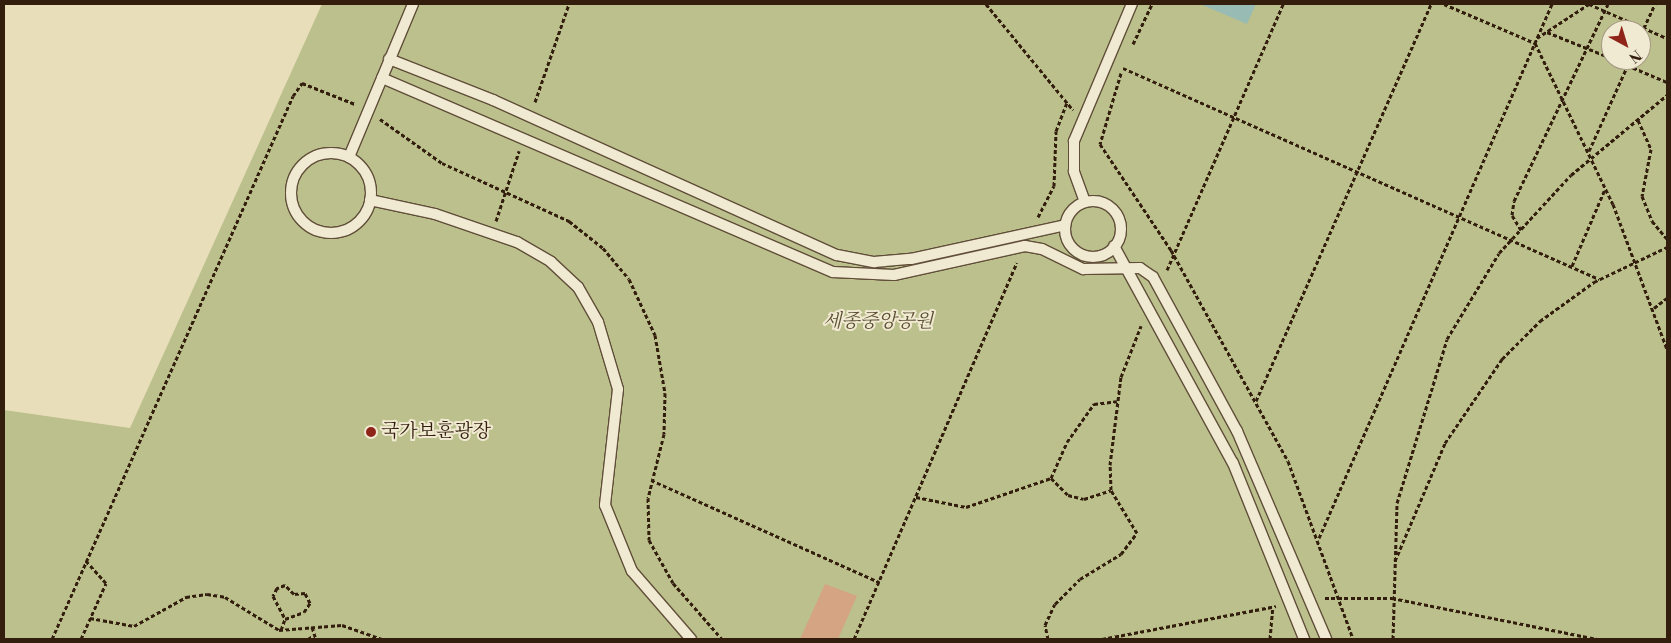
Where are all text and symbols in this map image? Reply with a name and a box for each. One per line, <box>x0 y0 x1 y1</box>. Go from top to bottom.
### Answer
north arrow <box>1601 20 1651 70</box>
text: N <box>1625 45 1645 66</box>
park label: 세종중앙공원 <box>823 311 933 333</box>
place label: 국가보훈광장 <box>381 421 491 443</box>
marker: 국가보훈광장 <box>365 426 377 438</box>

